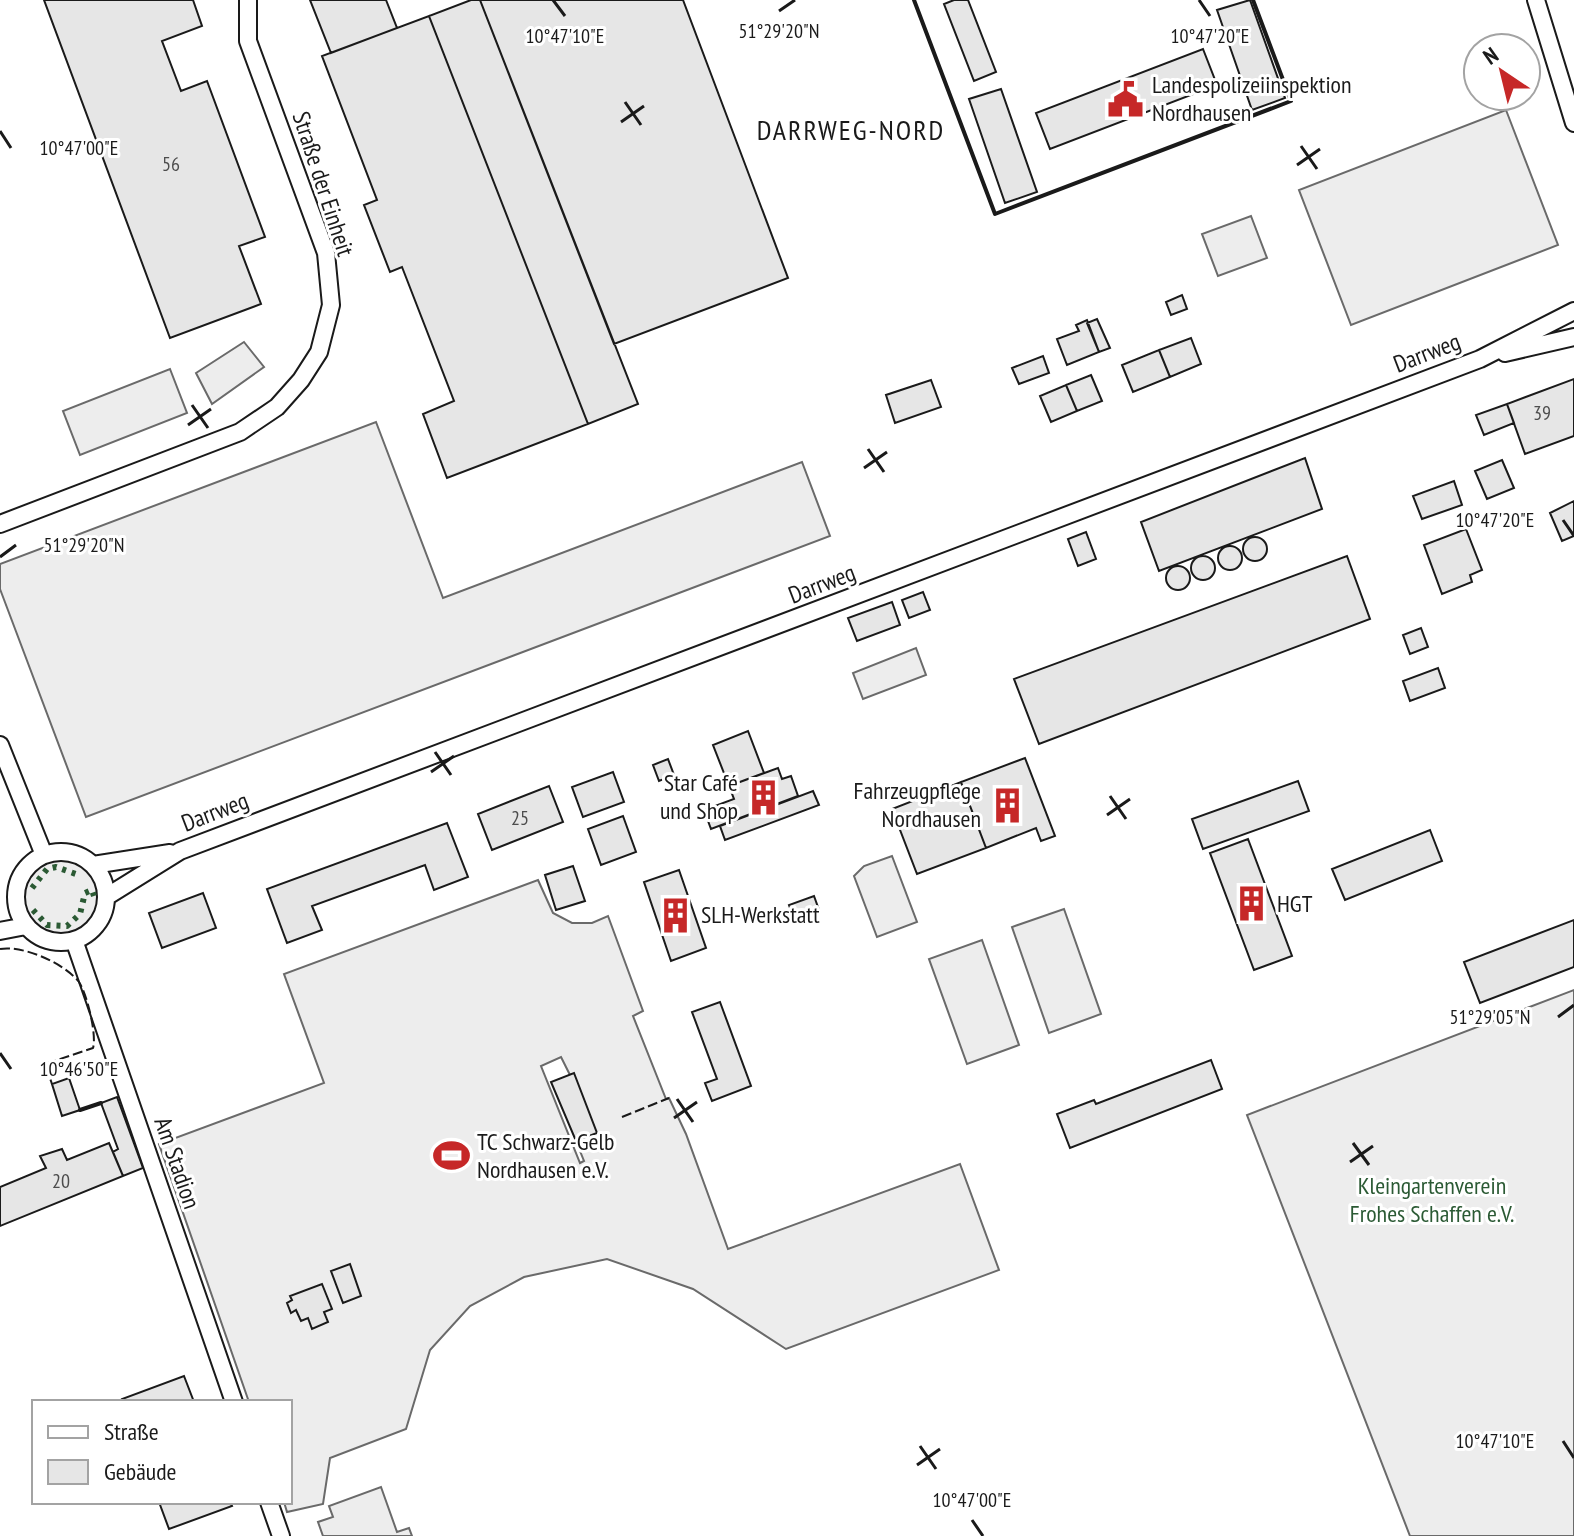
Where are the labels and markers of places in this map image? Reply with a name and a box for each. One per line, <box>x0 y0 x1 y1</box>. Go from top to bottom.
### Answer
place label: Landespolizeiinspektion Nordhausen <box>1152 69 1352 128</box>
public building icon: Landespolizeiinspektion Nordhausen <box>1107 80 1145 118</box>
place label: Star Café und Shop <box>660 767 738 826</box>
place label: Fahrzeugpflege Nordhausen <box>854 775 981 834</box>
building icon: Star Café und Shop <box>745 778 783 816</box>
building icon: Fahrzeugpflege Nordhausen <box>988 786 1026 824</box>
building icon: HGT <box>1232 885 1270 923</box>
place label: HGT <box>1277 888 1313 919</box>
building icon: SLH-Werkstatt <box>656 896 694 934</box>
place label: SLH-Werkstatt <box>701 899 820 930</box>
place label: TC Schwarz-Gelb Nordhausen e.V. <box>477 1126 614 1185</box>
sports icon: TC Schwarz-Gelb Nordhausen e.V. <box>432 1137 470 1175</box>

